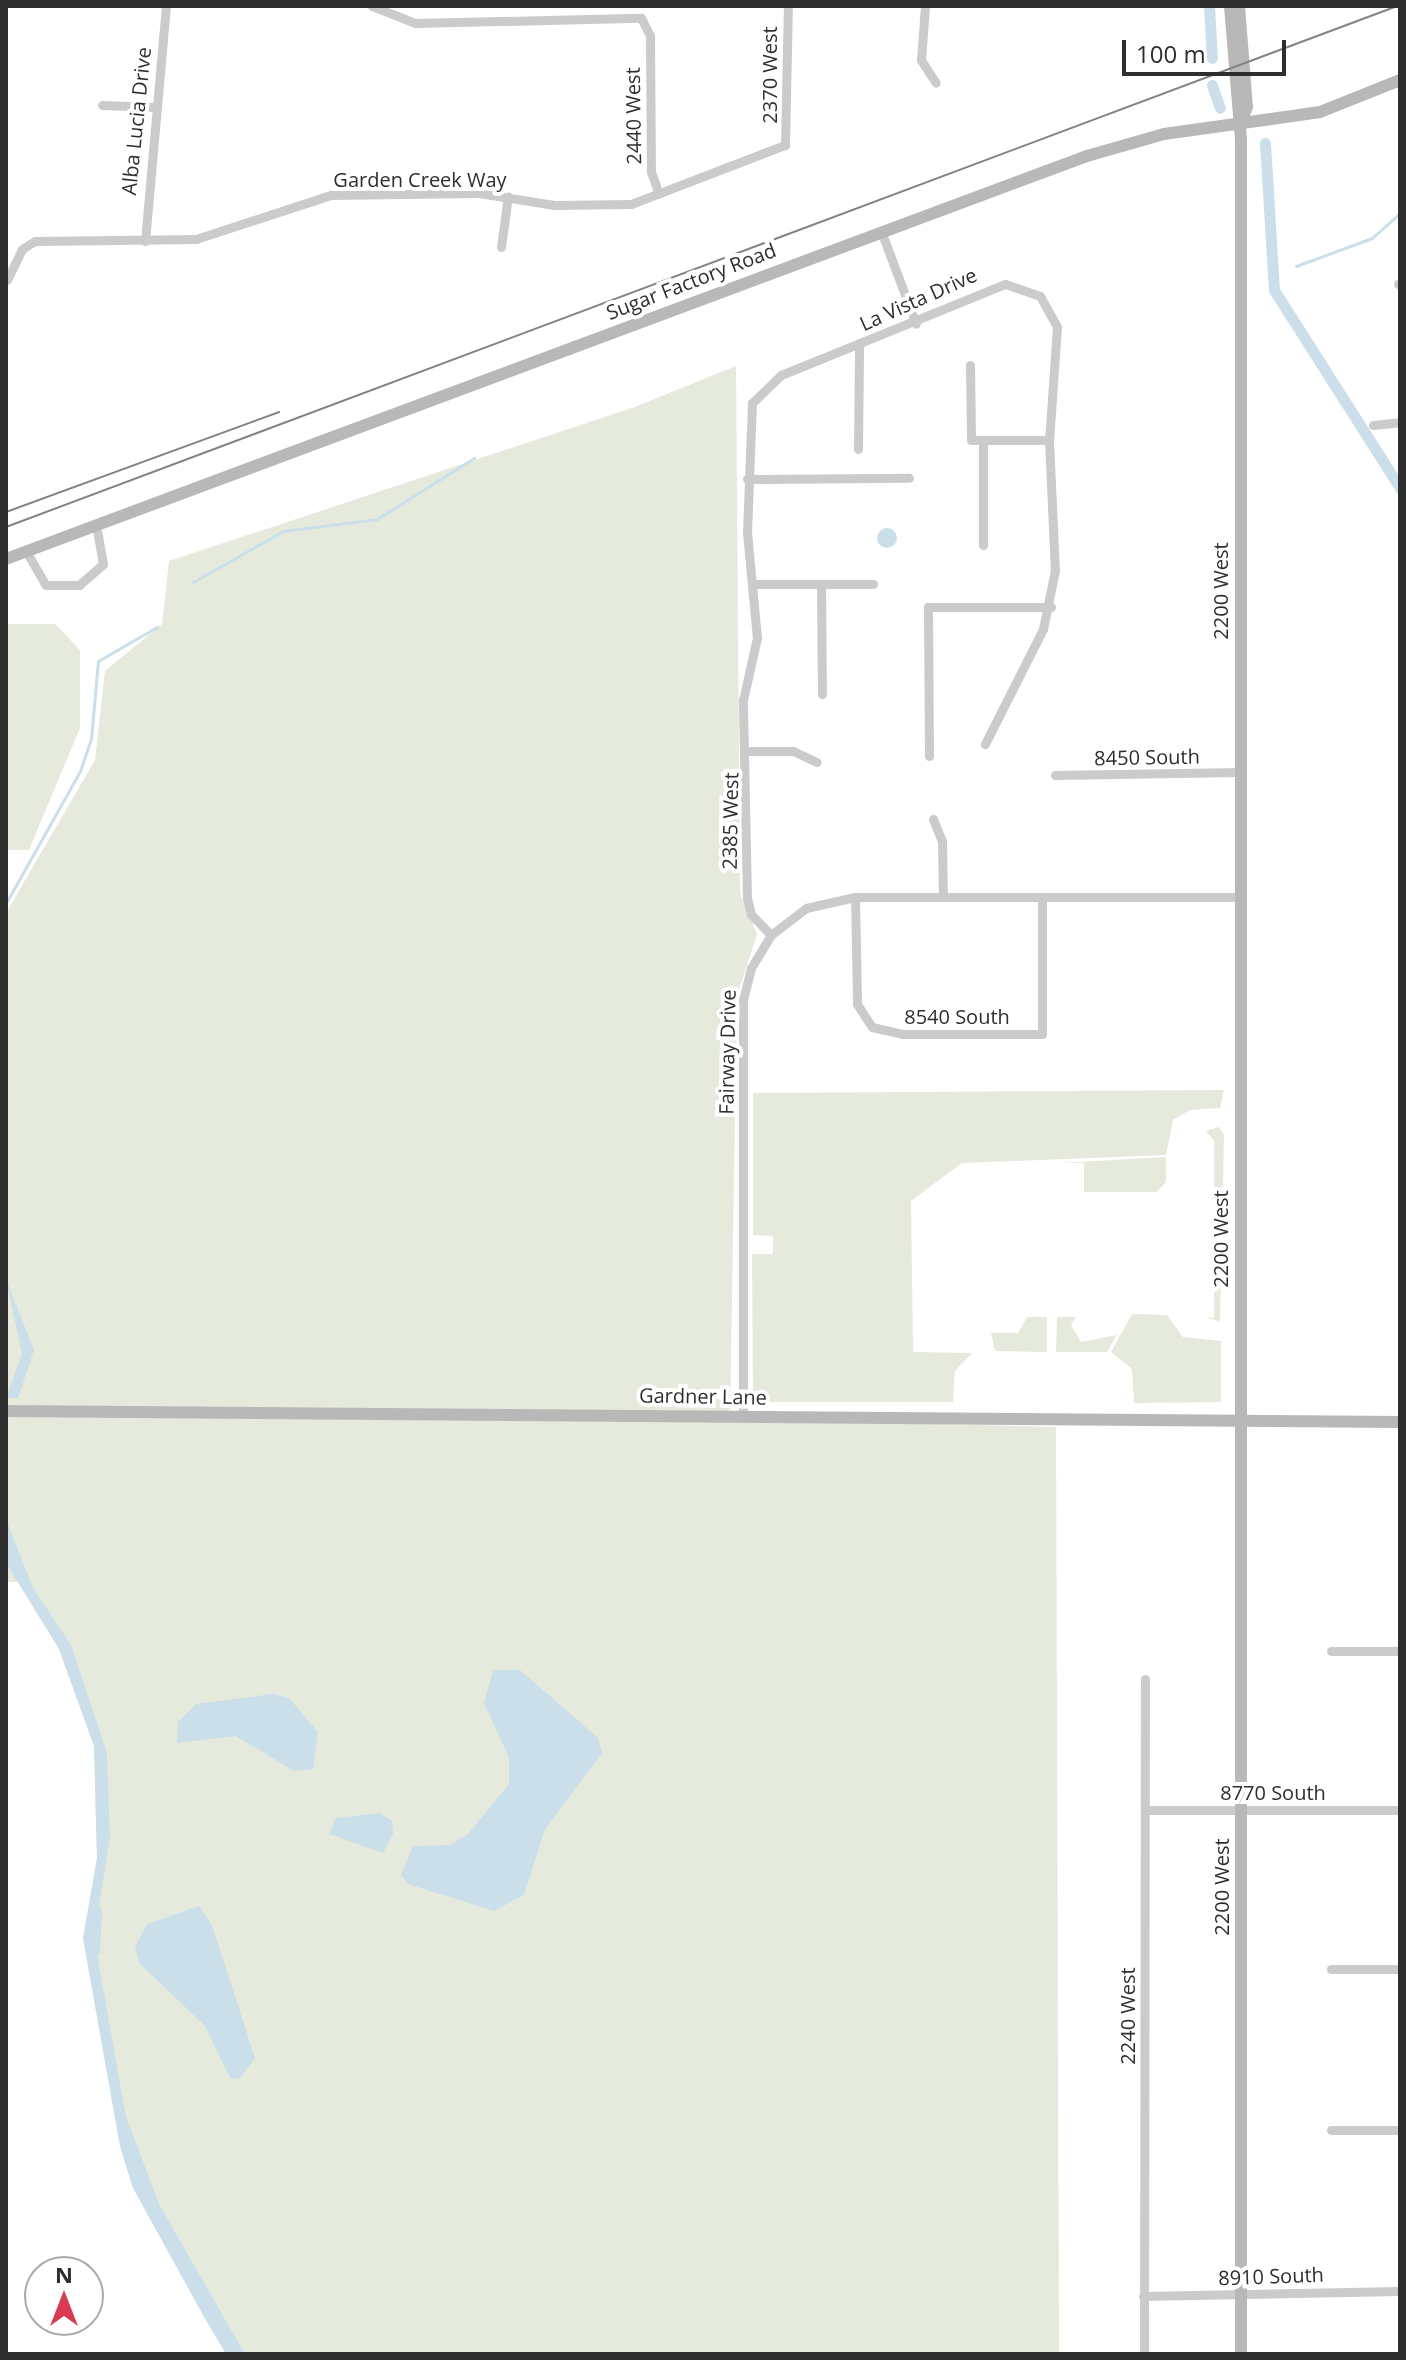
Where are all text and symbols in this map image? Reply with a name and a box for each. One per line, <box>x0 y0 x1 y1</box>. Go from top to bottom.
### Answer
scale bar <box>1126 24 1290 74</box>
street label: 2370 West <box>757 26 781 124</box>
text: 100 m <box>1136 37 1206 70</box>
street label: Alba Lucia Drive <box>116 46 156 196</box>
street label: 2440 West <box>620 67 646 165</box>
street label: Garden Creek Way <box>333 167 507 191</box>
street label: Sugar Factory Road <box>603 238 779 324</box>
street label: La Vista Drive <box>856 262 980 336</box>
street label: 2200 West <box>1208 542 1232 640</box>
street label: 8450 South <box>1094 744 1200 770</box>
street label: 2385 West <box>717 772 743 870</box>
street label: Fairway Drive <box>714 989 740 1115</box>
street label: 8540 South <box>904 1004 1010 1028</box>
street label: 2200 West <box>1208 1190 1232 1288</box>
street label: Gardner Lane <box>639 1383 767 1409</box>
street label: 8770 South <box>1220 1780 1326 1804</box>
street label: 2200 West <box>1209 1838 1233 1936</box>
street label: 2240 West <box>1115 1967 1139 2065</box>
north arrow <box>24 2256 104 2336</box>
text: N <box>55 2259 73 2289</box>
street label: 8910 South <box>1218 2262 1324 2290</box>

